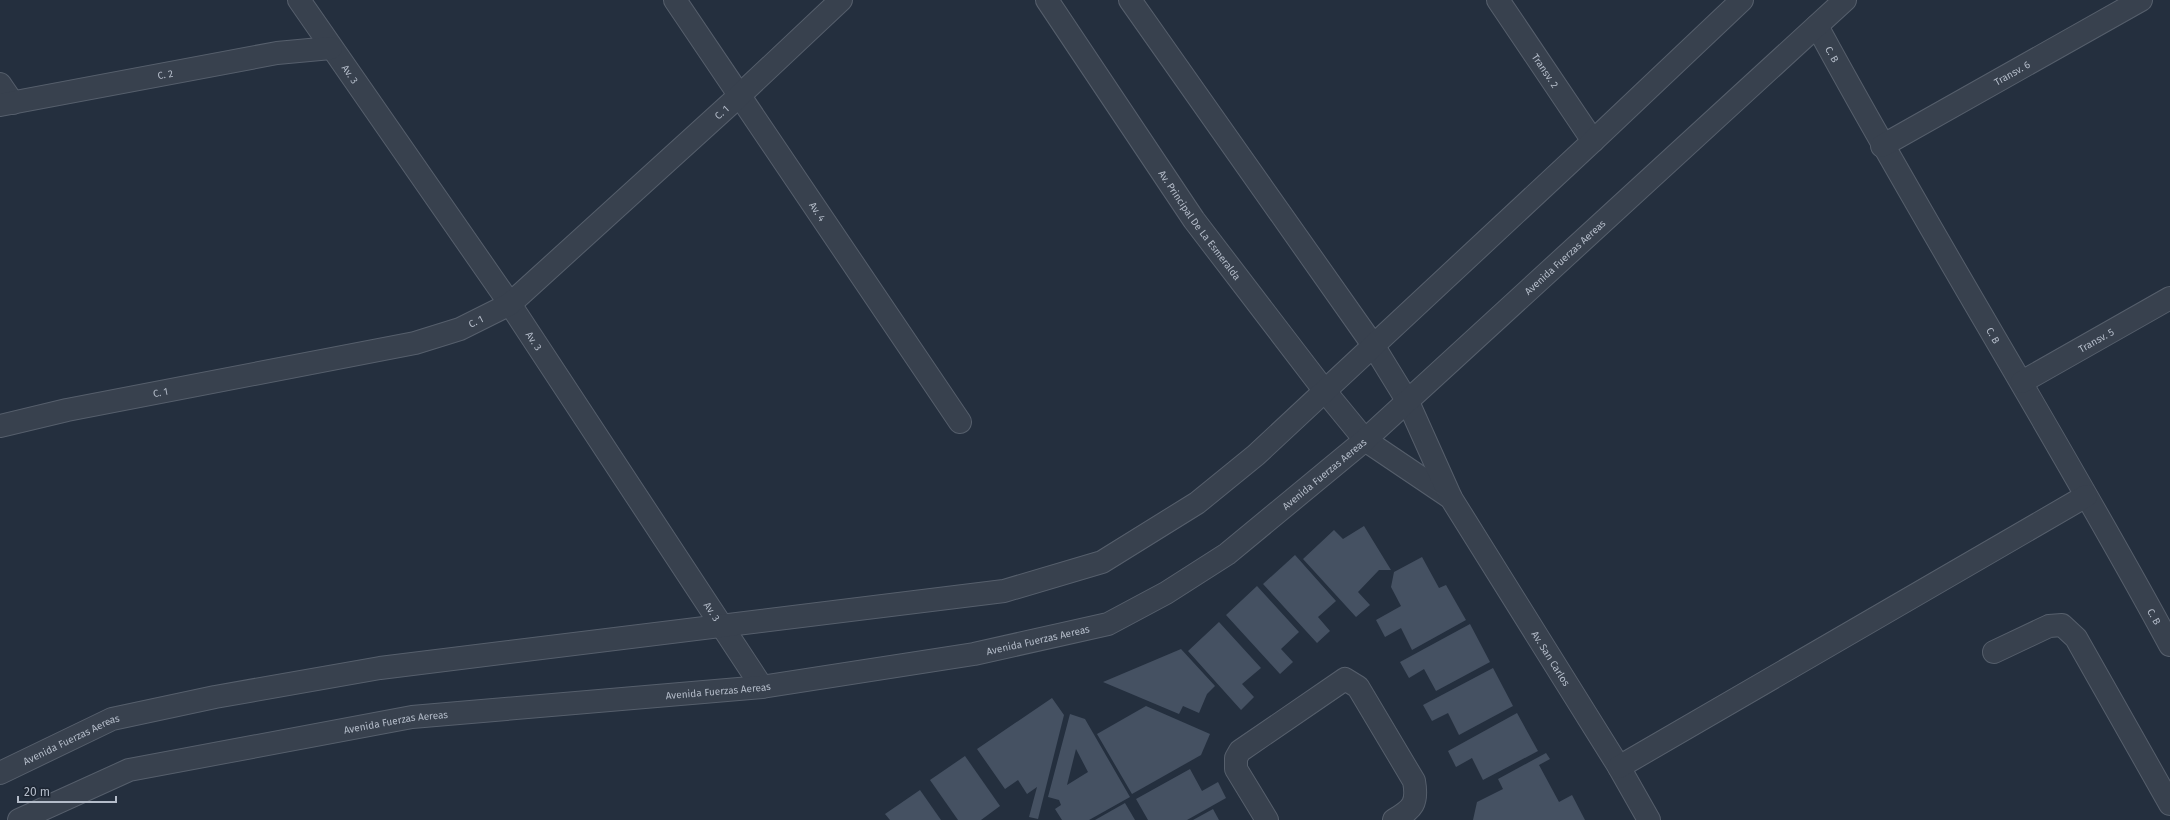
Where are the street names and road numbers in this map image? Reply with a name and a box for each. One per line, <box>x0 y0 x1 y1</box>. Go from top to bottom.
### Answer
street label: C. B <box>1822 44 1841 65</box>
street label: Transv. 2 <box>1529 52 1560 91</box>
street label: Transv. 6 <box>1992 59 2032 89</box>
street label: Av. 3 <box>339 63 360 86</box>
street label: C. 2 <box>157 68 174 82</box>
street label: C. 1 <box>713 103 732 122</box>
street label: Av. Principal De La Esmeralda <box>1155 168 1243 283</box>
street label: Av. 4 <box>806 200 828 224</box>
street label: Avenida Fuerzas Aereas <box>1522 217 1609 298</box>
street label: C. 1 <box>467 313 486 331</box>
street label: C. B <box>1983 325 2002 346</box>
street label: Transv. 5 <box>2077 326 2116 356</box>
street label: Av. 3 <box>523 329 544 353</box>
street label: C. 1 <box>152 386 169 400</box>
street label: Avenida Fuerzas Aereas <box>1280 436 1369 513</box>
street label: Av. 3 <box>701 600 722 624</box>
street label: C. B <box>2144 607 2163 627</box>
street label: Avenida Fuerzas Aereas <box>985 623 1091 658</box>
street label: Av. San Carlos <box>1528 629 1572 689</box>
street label: Avenida Fuerzas Aereas <box>665 681 772 702</box>
street label: Avenida Fuerzas Aereas <box>343 709 449 737</box>
street label: Avenida Fuerzas Aereas <box>21 712 121 768</box>

